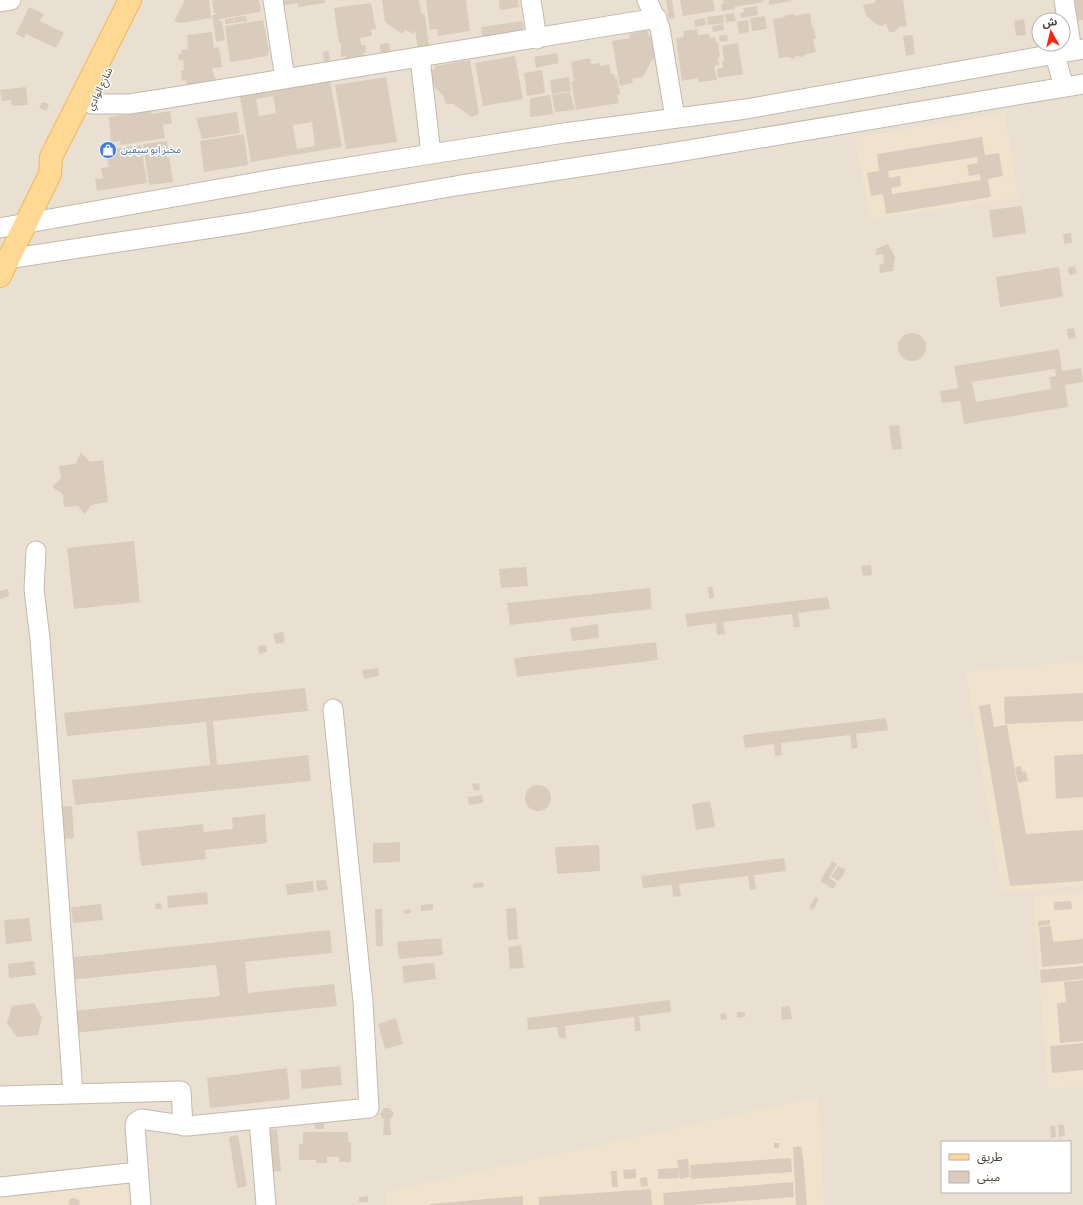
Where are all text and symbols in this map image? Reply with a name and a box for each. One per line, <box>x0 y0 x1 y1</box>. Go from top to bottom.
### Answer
north arrow <box>1031 12 1071 52</box>
text: ش <box>1041 14 1058 31</box>
street label: شارع الوادي <box>84 65 117 113</box>
shop icon: مخبز ابو سيفين <box>98 140 118 160</box>
place label: مخبز ابو سيفين <box>121 143 181 157</box>
legend <box>941 1141 1071 1193</box>
text: طريق <box>977 1149 1003 1166</box>
text: مبنى <box>977 1169 1000 1186</box>

